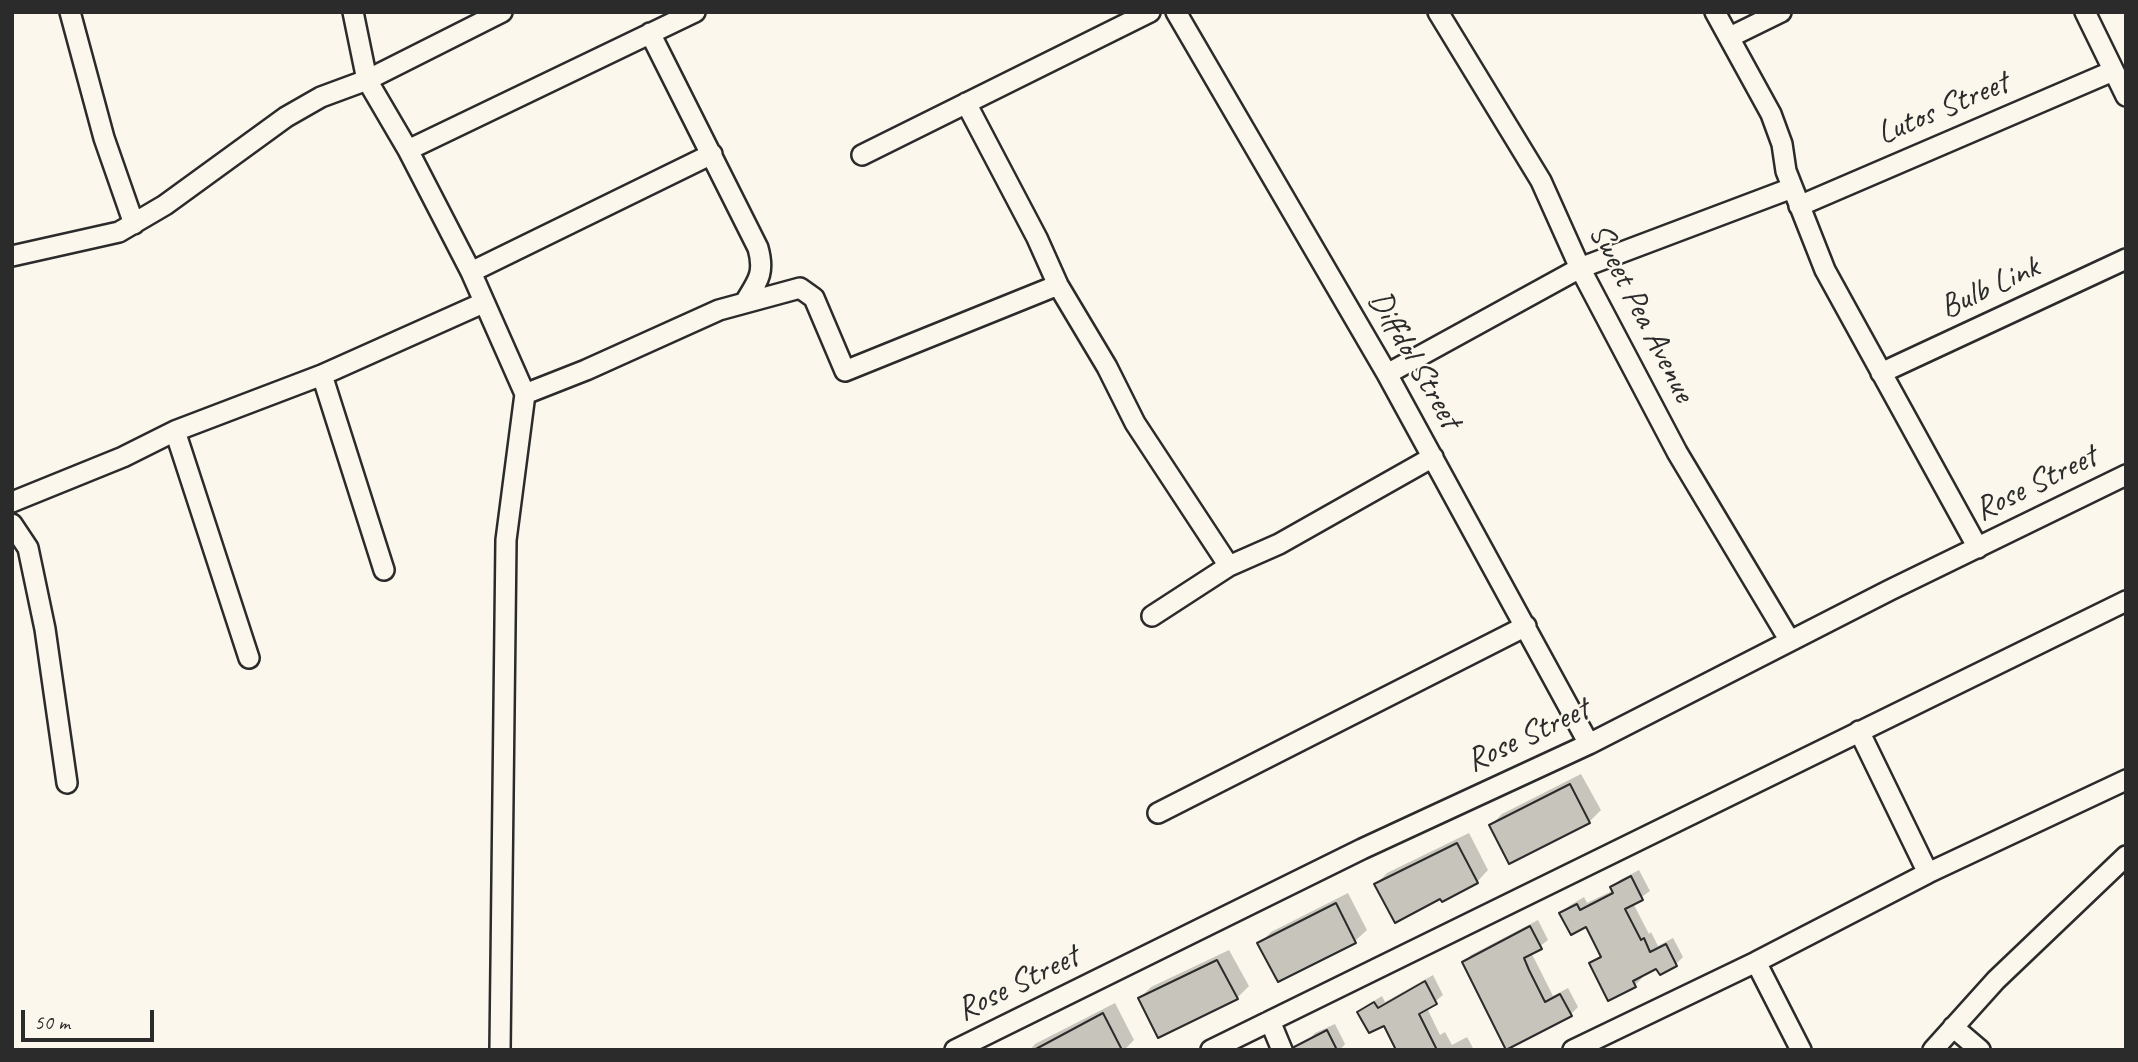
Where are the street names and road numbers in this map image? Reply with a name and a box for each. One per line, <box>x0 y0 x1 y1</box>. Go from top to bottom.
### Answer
street label: Lutos Street <box>1871 64 2015 154</box>
street label: Sweet Pea Avenue <box>1579 217 1703 409</box>
street label: Bulb Link <box>1934 248 2046 328</box>
street label: Diffdol Street <box>1359 284 1469 436</box>
street label: Rose Street <box>1969 438 2103 530</box>
street label: Rose Street <box>1460 690 1596 782</box>
street label: Rose Street <box>951 938 1085 1030</box>

